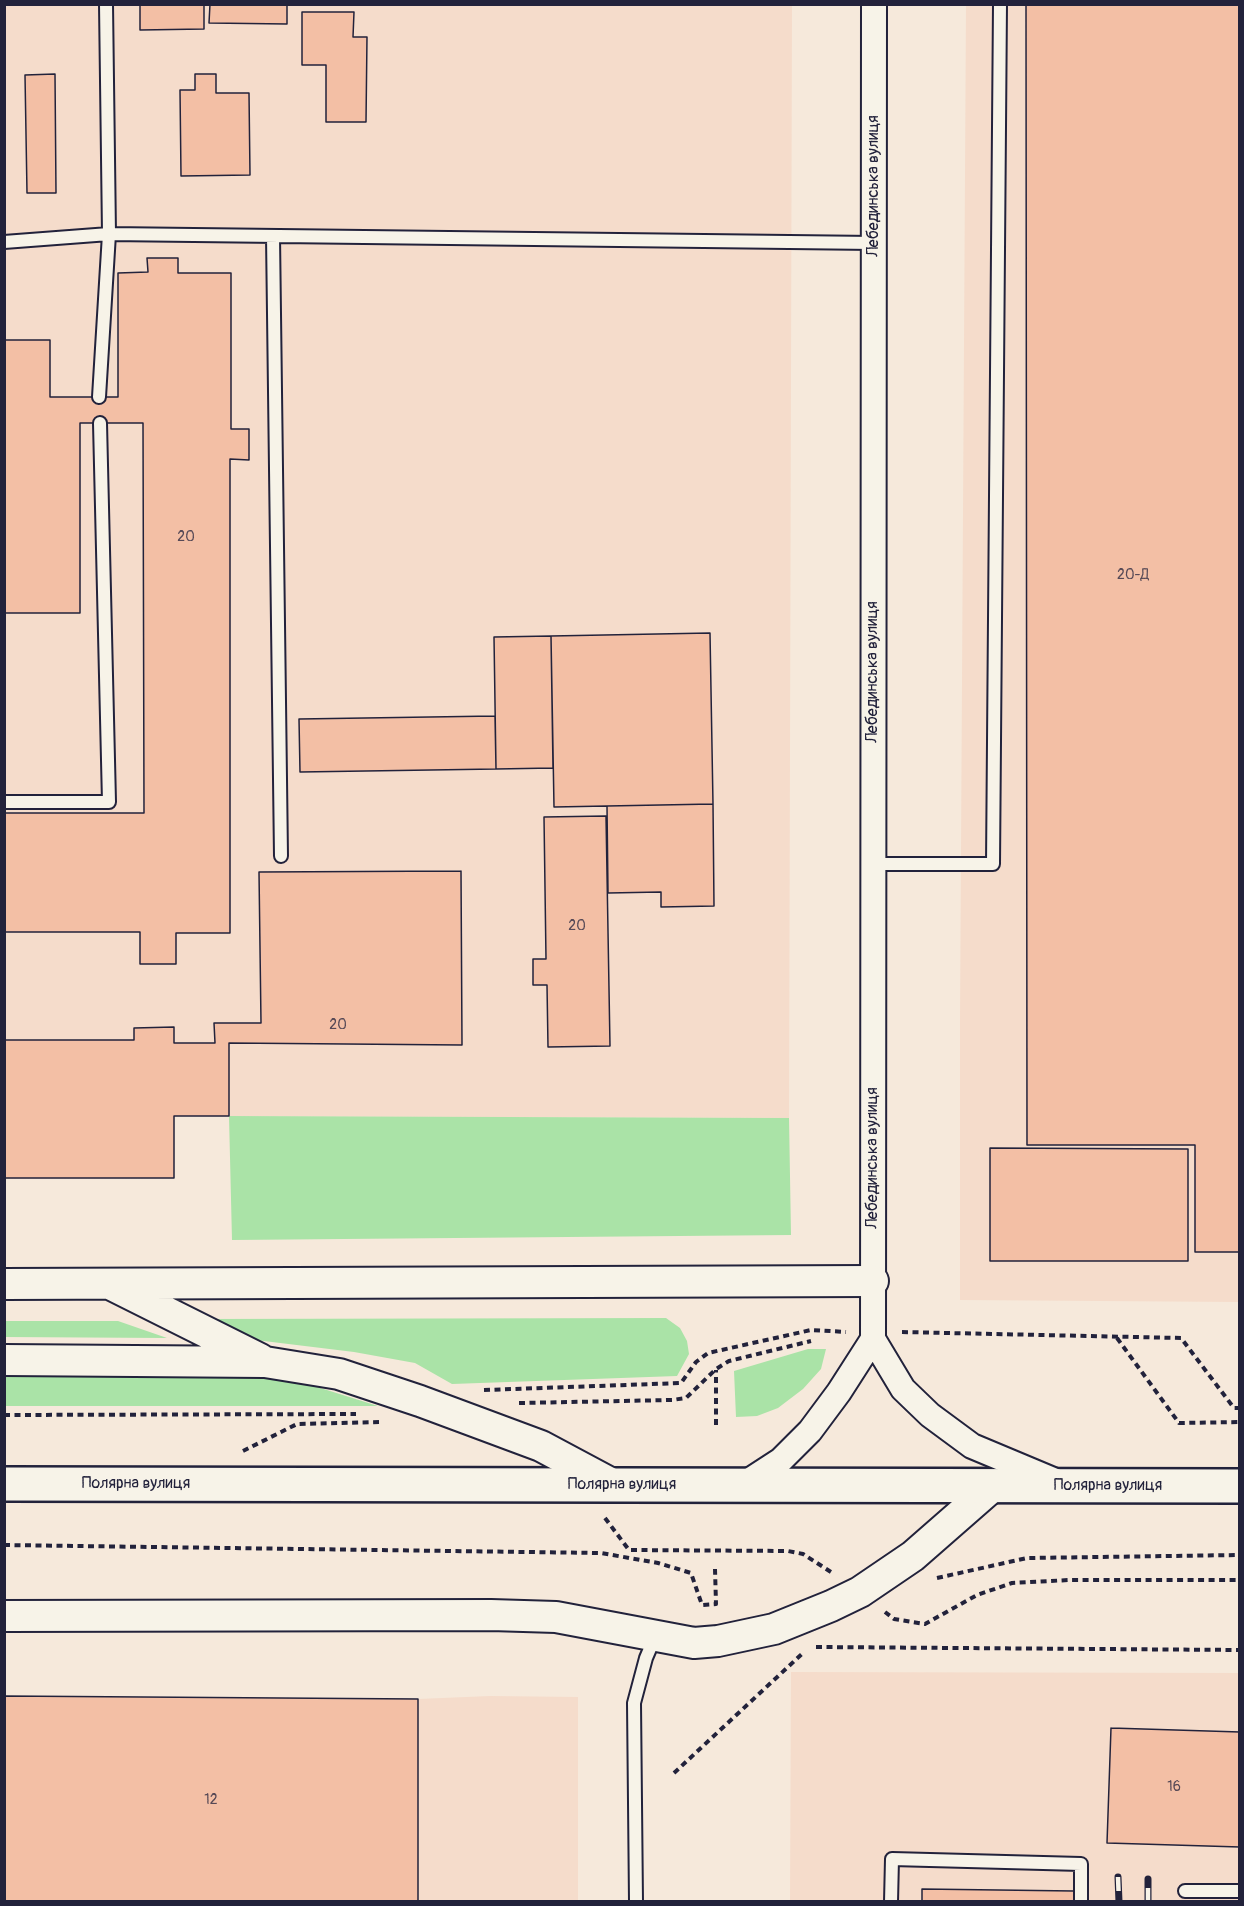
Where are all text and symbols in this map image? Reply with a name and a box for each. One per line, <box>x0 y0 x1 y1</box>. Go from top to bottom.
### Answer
street label: Лебединська вулиця <box>864 115 884 257</box>
house number: 20 <box>177 529 195 545</box>
house number: 20-Д <box>1117 567 1149 583</box>
street label: Лебединська вулиця <box>863 601 883 743</box>
house number: 20 <box>568 918 586 934</box>
house number: 20 <box>329 1017 347 1033</box>
street label: Лебединська вулиця <box>863 1087 883 1229</box>
street label: Полярна вулиця <box>82 1474 190 1494</box>
street label: Полярна вулиця <box>568 1475 676 1495</box>
street label: Полярна вулиця <box>1054 1476 1162 1496</box>
house number: 16 <box>1167 1779 1181 1795</box>
house number: 12 <box>204 1792 218 1808</box>

